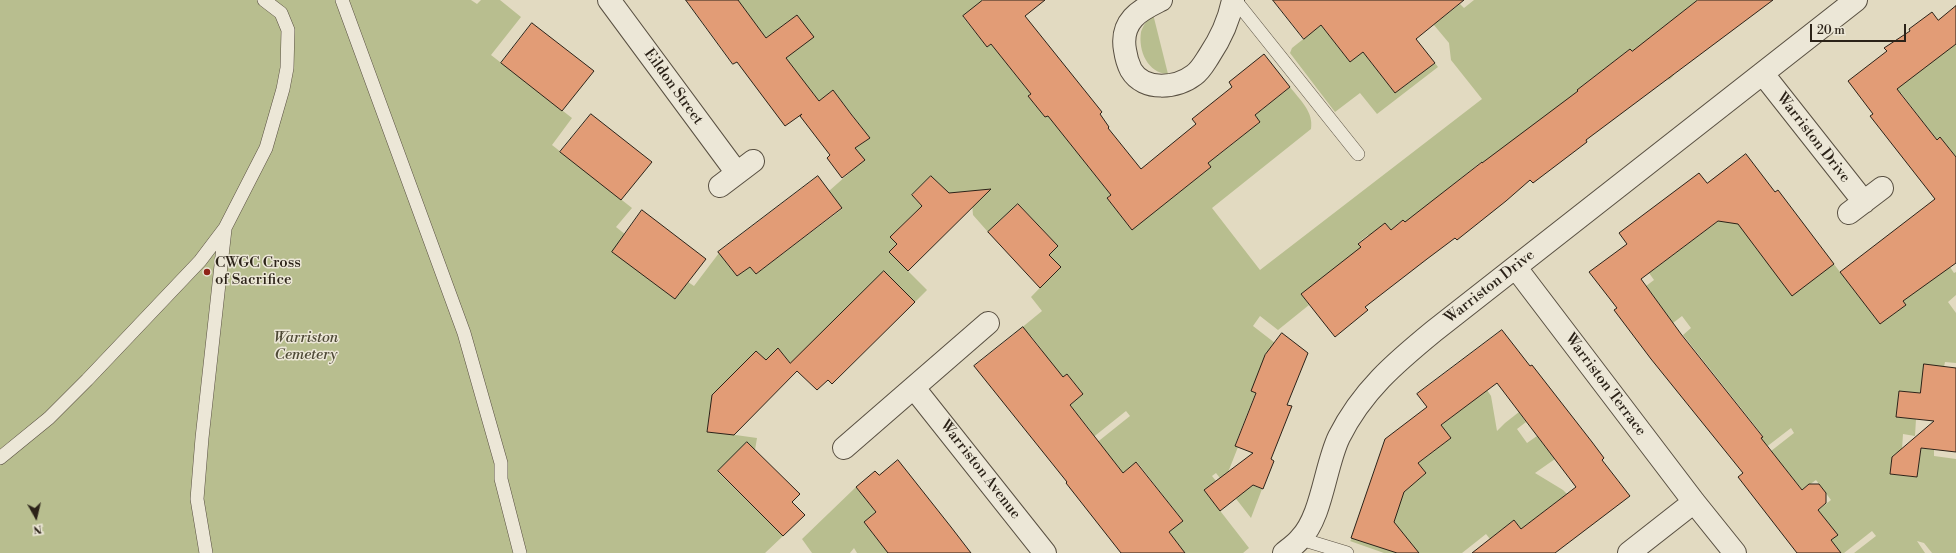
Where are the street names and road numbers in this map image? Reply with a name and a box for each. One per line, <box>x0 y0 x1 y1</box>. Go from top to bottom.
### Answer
street label: Eildon Street <box>639 46 707 128</box>
street label: Warriston Drive <box>1772 89 1854 187</box>
street label: Warriston Drive <box>1441 246 1539 328</box>
street label: Warriston Terrace <box>1561 330 1649 440</box>
street label: Warriston Avenue <box>936 417 1024 523</box>

